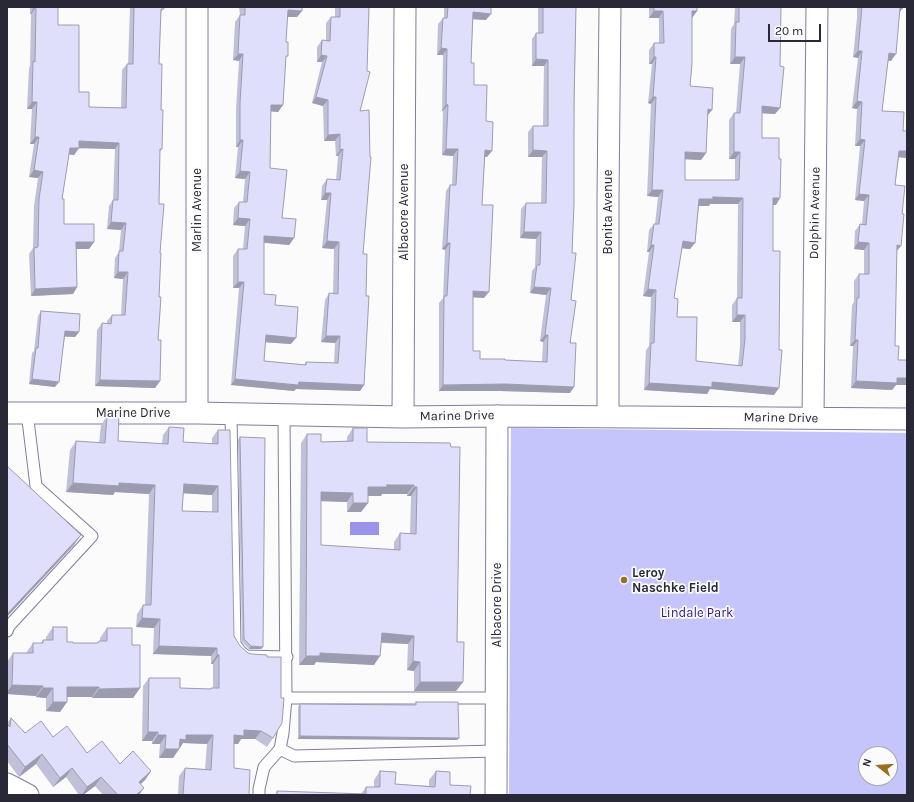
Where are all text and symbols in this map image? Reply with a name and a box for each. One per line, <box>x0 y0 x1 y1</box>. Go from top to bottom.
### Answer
scale bar <box>770 16 823 42</box>
text: 20 m <box>775 24 803 38</box>
street label: Albacore Avenue <box>396 163 412 261</box>
street label: Dolphin Avenue <box>806 167 824 259</box>
street label: Marlin Avenue <box>189 168 205 252</box>
street label: Bonita Avenue <box>600 170 616 254</box>
street label: Marine Drive <box>96 405 170 421</box>
street label: Marine Drive <box>420 408 494 424</box>
street label: Marine Drive <box>744 410 818 426</box>
street label: Albacore Drive <box>489 563 505 647</box>
place label: Leroy Naschke Field <box>632 565 719 596</box>
marker: Leroy Naschke Field <box>619 575 629 585</box>
park label: Lindale Park <box>661 605 733 621</box>
north arrow <box>858 746 898 786</box>
text: N <box>860 757 874 768</box>

